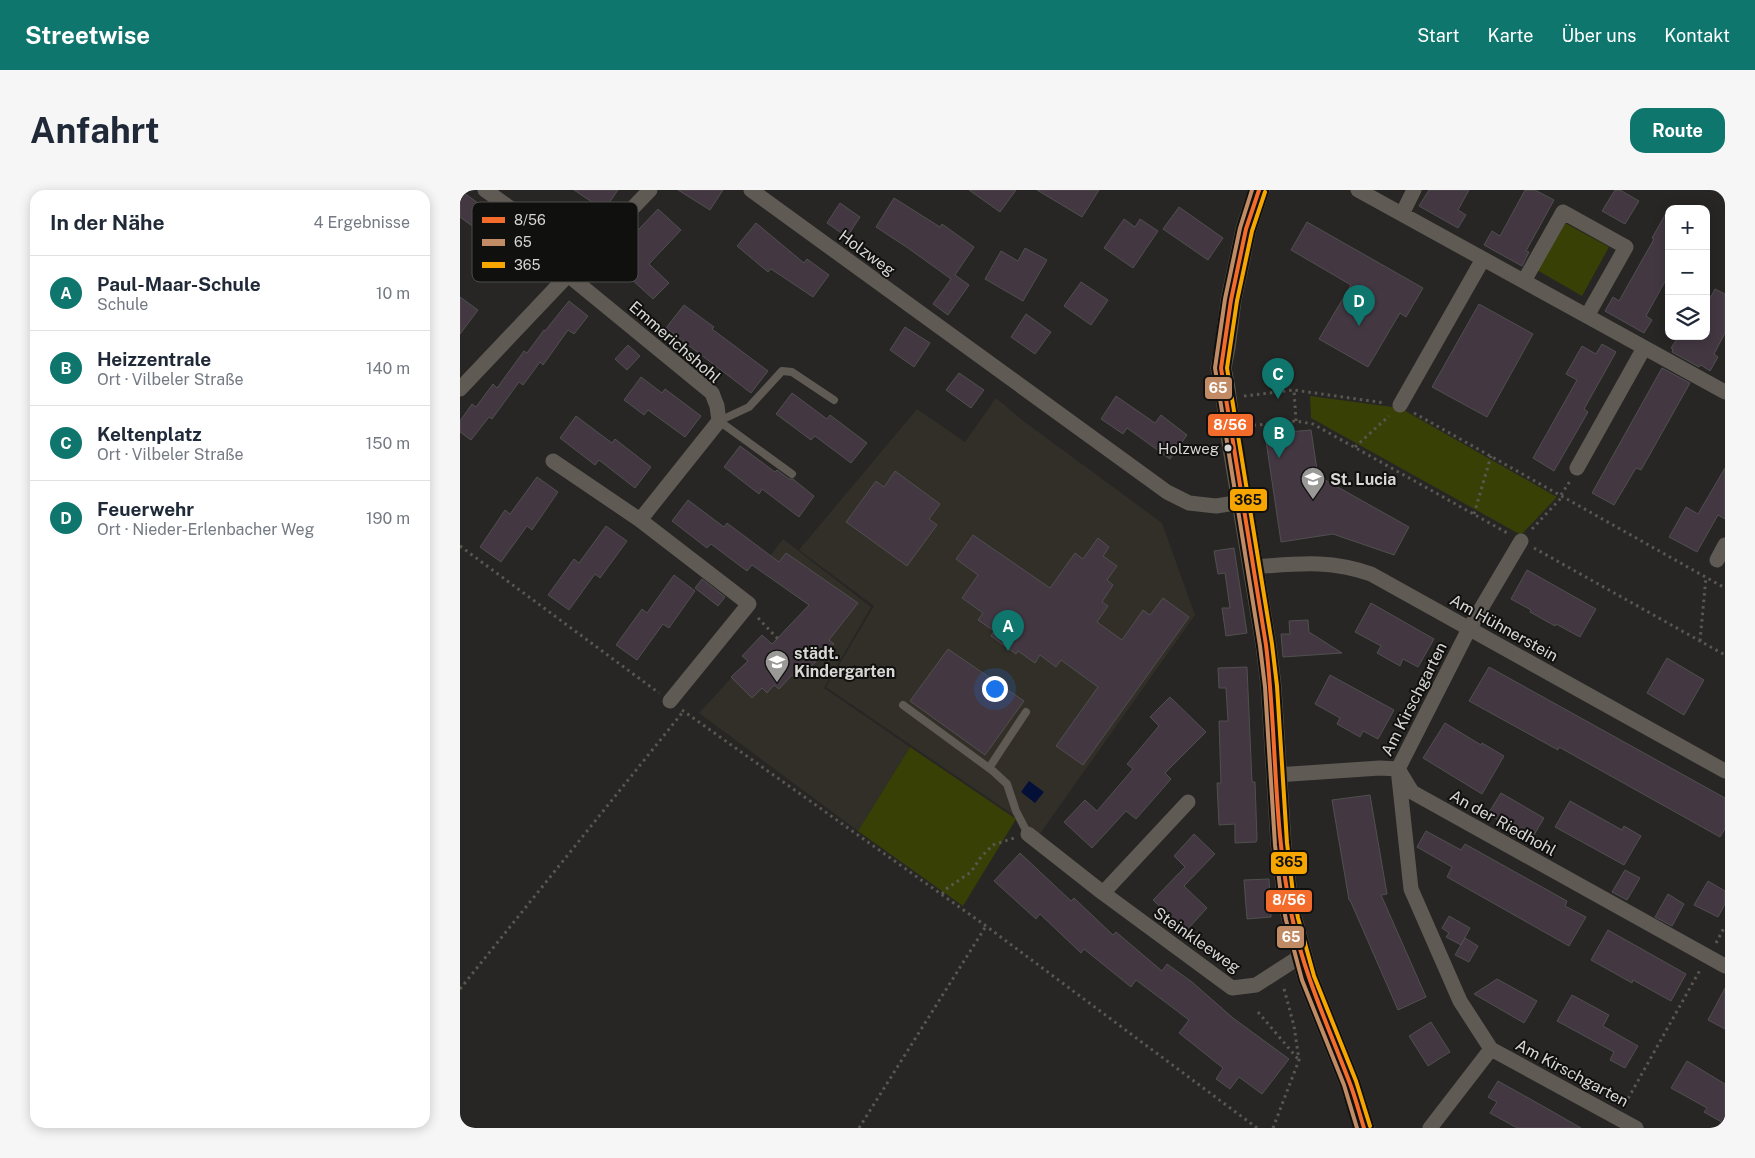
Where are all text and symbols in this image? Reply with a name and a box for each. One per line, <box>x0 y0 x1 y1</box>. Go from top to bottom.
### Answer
text: Streetwise <box>25 21 150 49</box>
text: Start <box>1417 25 1460 46</box>
text: Karte <box>1488 25 1533 46</box>
text: Über uns <box>1561 25 1636 46</box>
text: Kontakt <box>1664 25 1730 46</box>
button: Route <box>1630 108 1725 153</box>
text: Anfahrt <box>30 110 160 151</box>
legend <box>472 202 638 282</box>
map controls <box>1665 205 1710 340</box>
button: + <box>1665 205 1710 250</box>
text: In der Nähe <box>50 210 165 235</box>
text: 8/56 <box>514 212 546 228</box>
text: 4 Ergebnisse <box>314 213 410 232</box>
street label: Holzweg <box>835 226 899 280</box>
text: 65 <box>514 234 532 250</box>
button: − <box>1665 250 1710 295</box>
text: 365 <box>514 257 540 273</box>
text: Paul-Maar-Schule <box>97 273 261 295</box>
text: A <box>60 284 72 303</box>
text: 10 m <box>376 284 410 303</box>
pin: D <box>1343 285 1375 326</box>
text: Schule <box>97 295 148 314</box>
button: layers <box>1665 295 1710 340</box>
street label: Emmerichshohl <box>625 297 725 387</box>
text: Heizzentrale <box>97 348 211 370</box>
pin: C <box>1262 358 1294 399</box>
text: B <box>61 359 71 378</box>
text: 140 m <box>366 359 410 378</box>
text: Ort · Vilbeler Straße <box>97 370 244 389</box>
line badge: 65 <box>1204 376 1233 400</box>
text: 65 <box>1209 380 1227 396</box>
line badge: 8/56 <box>1207 413 1254 437</box>
text: 8/56 <box>1213 417 1247 433</box>
pin: B <box>1263 417 1295 458</box>
text: Keltenplatz <box>97 423 202 445</box>
text: C <box>60 434 72 453</box>
text: 150 m <box>366 434 410 453</box>
place label: Holzweg <box>1158 440 1219 457</box>
marker: Holzweg <box>1223 443 1233 453</box>
text: Ort · Vilbeler Straße <box>97 445 244 464</box>
school or university icon: St. Lucia <box>1300 466 1326 500</box>
place label: St. Lucia <box>1330 470 1396 489</box>
line badge: 365 <box>1229 488 1268 512</box>
text: 365 <box>1234 492 1262 508</box>
text: Feuerwehr <box>97 498 194 520</box>
text: D <box>60 509 72 528</box>
text: 190 m <box>366 509 410 528</box>
text: Ort · Nieder-Erlenbacher Weg <box>97 520 315 539</box>
street label: Am Hühnerstein <box>1447 590 1561 666</box>
pin: A <box>992 610 1024 651</box>
street label: Am Kirschgarten <box>1377 639 1451 759</box>
place label: städt. Kindergarten <box>794 644 895 681</box>
school or university icon: städt. Kindergarten <box>764 649 790 683</box>
your location <box>982 676 1008 702</box>
street label: An der Riedhohl <box>1446 786 1560 860</box>
line badge: 365 <box>1270 851 1308 875</box>
text: 365 <box>1275 854 1303 870</box>
line badge: 8/56 <box>1265 889 1313 913</box>
text: 8/56 <box>1272 892 1306 908</box>
street label: Steinkleeweg <box>1150 903 1244 977</box>
line badge: 65 <box>1276 925 1305 949</box>
text: 65 <box>1282 929 1300 945</box>
street label: Am Kirschgarten <box>1512 1035 1632 1111</box>

